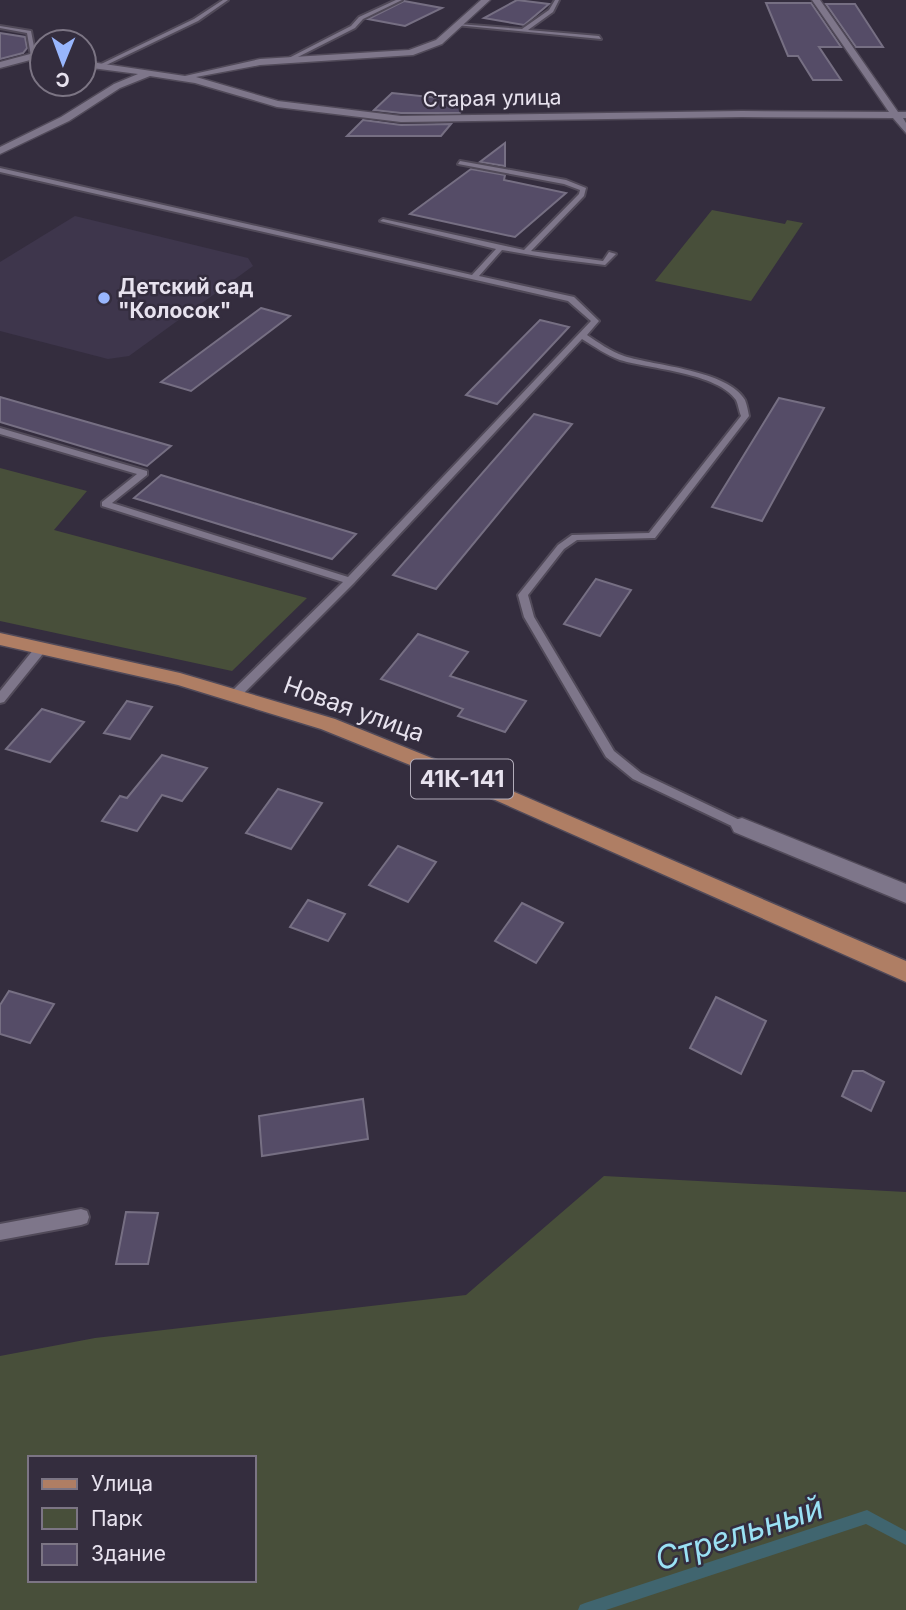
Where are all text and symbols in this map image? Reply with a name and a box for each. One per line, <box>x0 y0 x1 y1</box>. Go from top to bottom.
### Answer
north arrow <box>28 28 98 98</box>
text: С <box>55 68 70 91</box>
street label: Старая улица <box>422 84 562 112</box>
place label: Детский сад "Колосок" <box>118 274 253 323</box>
marker: Детский сад "Колосок" <box>96 290 112 306</box>
street label: Новая улица <box>280 670 428 748</box>
road number: 41К-141 <box>411 760 513 799</box>
legend <box>28 1456 256 1582</box>
text: Улица <box>91 1471 153 1496</box>
water label: Стрельный <box>650 1487 828 1579</box>
text: Парк <box>91 1506 143 1531</box>
text: Здание <box>91 1541 166 1566</box>

